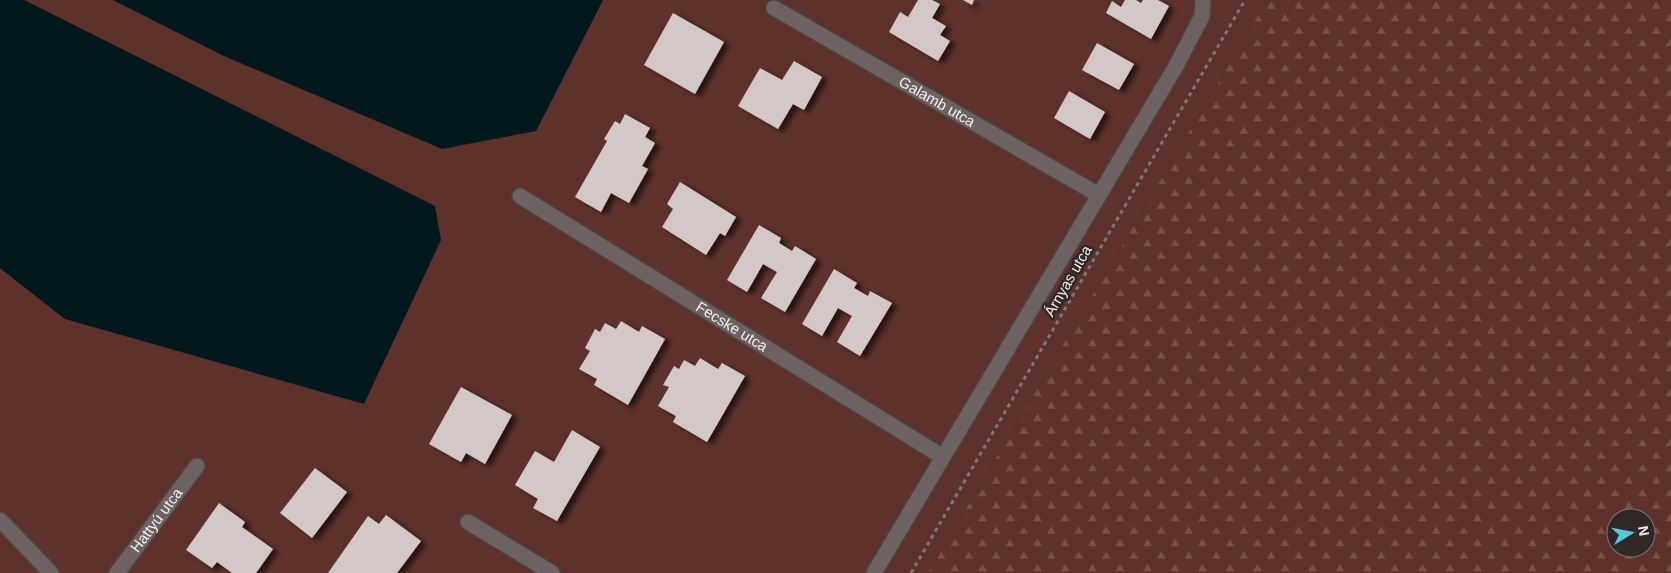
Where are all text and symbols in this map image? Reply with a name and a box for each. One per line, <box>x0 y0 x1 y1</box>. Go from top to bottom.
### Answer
street label: Galamb utca <box>896 73 979 130</box>
street label: Árnyas utca <box>1040 242 1095 319</box>
street label: Fecske utca <box>693 298 772 355</box>
street label: Hattyú utca <box>127 484 186 555</box>
north arrow <box>1606 508 1656 558</box>
text: N <box>1635 524 1653 537</box>

